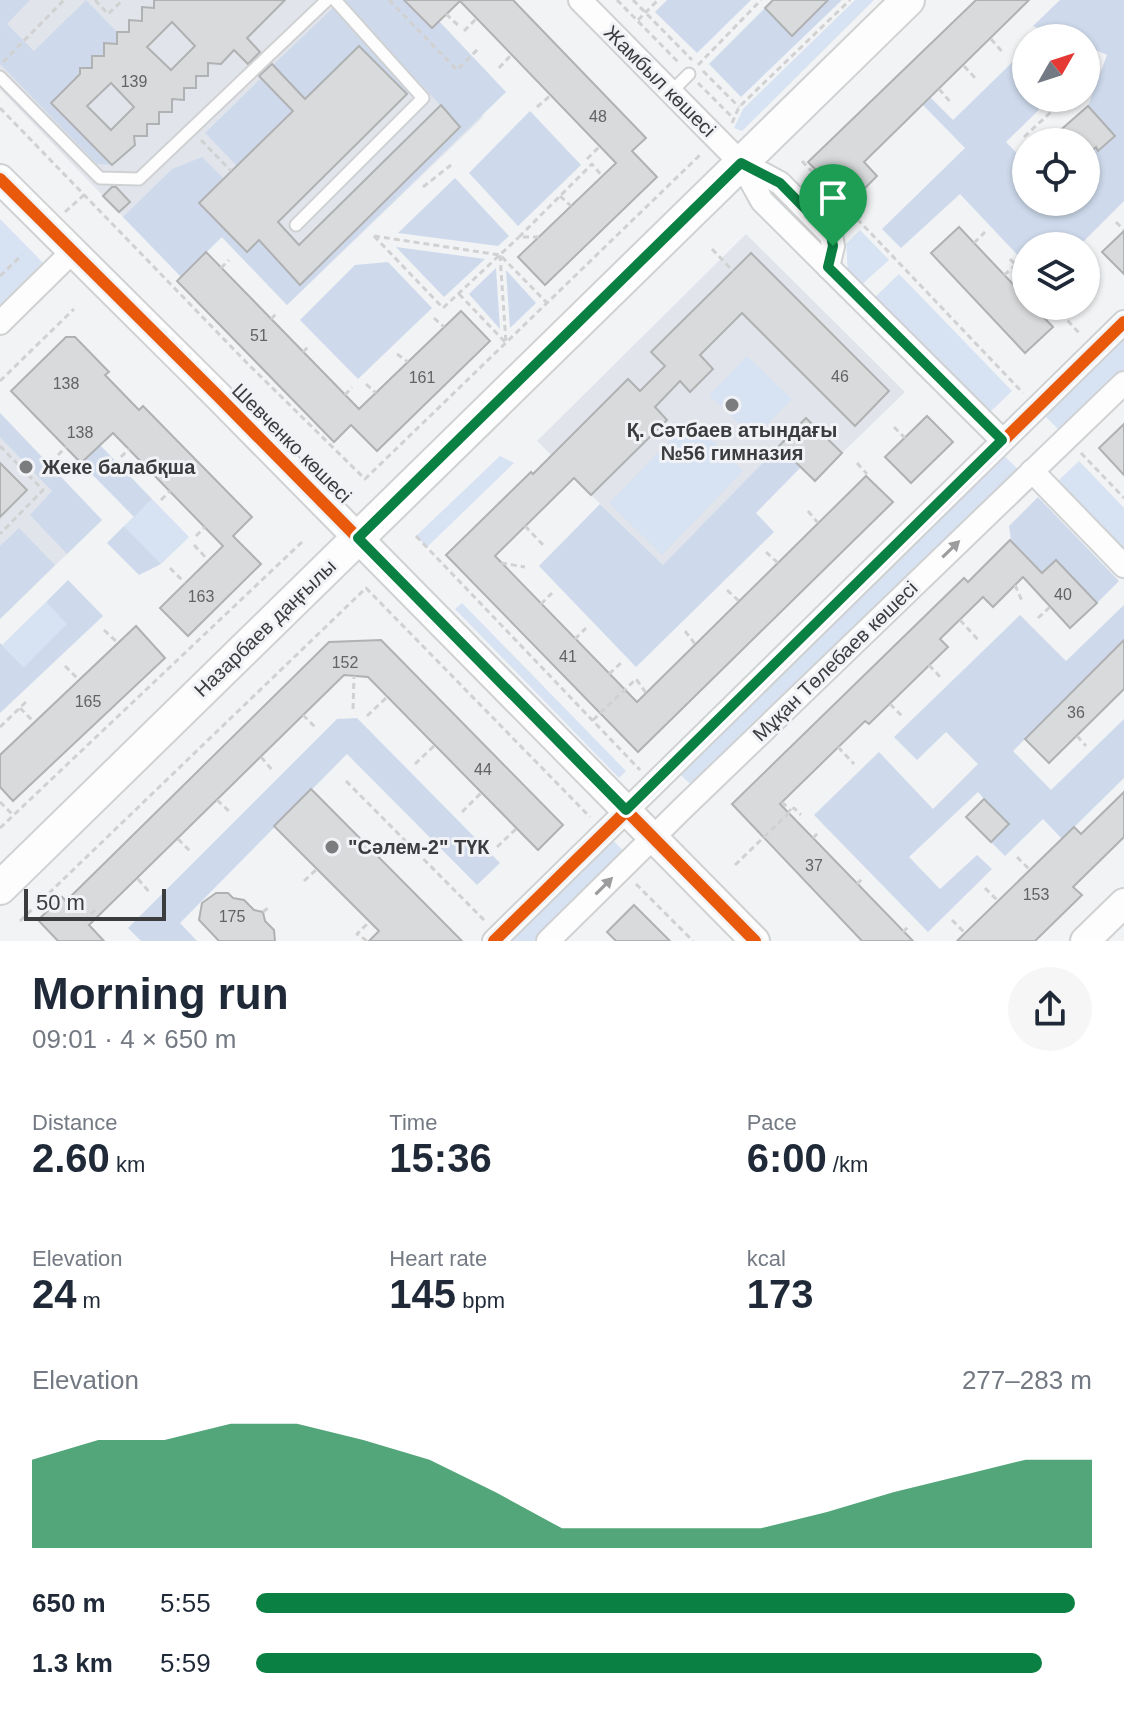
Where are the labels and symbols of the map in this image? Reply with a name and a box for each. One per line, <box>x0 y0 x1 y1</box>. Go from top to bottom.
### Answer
street label: Жамбыл көшесі <box>600 21 720 141</box>
north arrow <box>1012 24 1100 112</box>
house number: 139 <box>121 73 147 90</box>
house number: 48 <box>589 108 607 125</box>
pin <box>799 164 867 246</box>
house number: 51 <box>250 327 268 344</box>
house number: 46 <box>831 368 849 385</box>
house number: 161 <box>409 369 435 386</box>
house number: 138 <box>53 375 79 392</box>
street label: Шевченко көшесі <box>228 379 356 507</box>
marker: Қ. Сәтбаев атындағы №56 гимназия <box>723 396 741 414</box>
place label: Қ. Сәтбаев атындағы №56 гимназия <box>627 419 837 464</box>
house number: 138 <box>67 424 93 441</box>
place label: Жеке балабқша <box>41 456 196 478</box>
marker: Жеке балабқша <box>17 458 35 476</box>
one-way arrow <box>941 540 960 559</box>
street label: Назарбаев даңғылы <box>190 555 340 701</box>
street label: Мұқан Төлебаев көшесі <box>748 577 922 745</box>
house number: 40 <box>1054 586 1072 603</box>
house number: 163 <box>188 588 214 605</box>
house number: 41 <box>559 648 577 665</box>
house number: 152 <box>332 654 358 671</box>
house number: 165 <box>75 693 101 710</box>
house number: 36 <box>1067 704 1085 721</box>
house number: 44 <box>474 761 492 778</box>
place label: "Сәлем-2" ТҮК <box>348 836 490 858</box>
marker: "Сәлем-2" ТҮК <box>323 838 341 856</box>
house number: 37 <box>805 857 823 874</box>
one-way arrow <box>594 877 613 896</box>
scale bar <box>24 885 166 921</box>
house number: 153 <box>1023 886 1049 903</box>
house number: 175 <box>219 908 245 925</box>

